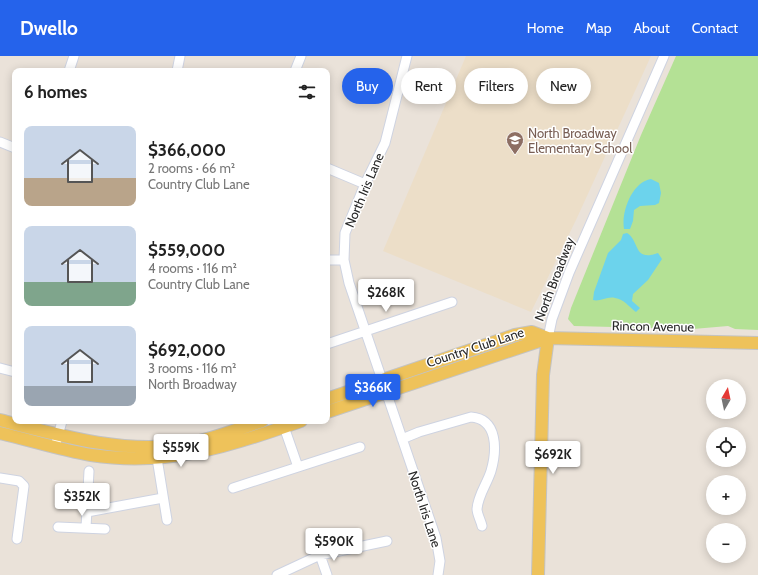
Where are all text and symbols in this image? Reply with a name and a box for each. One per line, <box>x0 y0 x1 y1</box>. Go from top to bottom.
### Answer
text: Dwello <box>20 17 78 40</box>
text: Home <box>527 19 564 37</box>
text: Map <box>586 19 611 37</box>
text: About <box>633 19 670 37</box>
text: Contact <box>692 19 738 37</box>
chip: Buy <box>342 68 393 104</box>
chip: Rent <box>401 68 456 104</box>
chip: Filters <box>464 68 528 104</box>
chip: New <box>536 68 591 104</box>
icon: filters <box>296 81 318 103</box>
text: 6 homes <box>24 82 87 102</box>
place label: North Broadway Elementary School <box>528 125 632 156</box>
school or university icon: North Broadway Elementary School <box>505 130 525 155</box>
text: $366,000 <box>148 140 226 160</box>
icon: home <box>56 142 104 190</box>
street label: North Iris Lane <box>341 150 387 230</box>
text: 2 rooms · 66 m² <box>148 160 235 176</box>
text: Country Club Lane <box>148 176 250 192</box>
street label: North Broadway <box>531 234 578 323</box>
text: $559,000 <box>148 240 225 260</box>
icon: home <box>56 242 104 290</box>
text: 4 rooms · 116 m² <box>148 260 237 276</box>
text: Country Club Lane <box>148 276 250 292</box>
pin: $268K <box>358 279 414 313</box>
text: $268K <box>367 284 405 300</box>
street label: Rincon Avenue <box>612 317 695 335</box>
street label: Country Club Lane <box>424 324 526 370</box>
text: $692,000 <box>148 340 226 360</box>
icon: home <box>56 342 104 390</box>
text: 3 rooms · 116 m² <box>148 360 236 376</box>
pin: $366K <box>345 374 401 408</box>
text: North Broadway <box>148 376 237 392</box>
text: $366K <box>354 379 392 395</box>
north arrow <box>706 379 746 419</box>
map controls <box>706 379 746 563</box>
button: locate <box>706 427 746 467</box>
pin: $559K <box>153 434 209 468</box>
text: $559K <box>163 439 199 455</box>
pin: $692K <box>525 441 581 475</box>
text: $692K <box>534 446 572 462</box>
street label: North Iris Lane <box>405 469 445 550</box>
button: + <box>706 475 746 515</box>
pin: $352K <box>54 483 110 517</box>
text: $352K <box>64 488 100 504</box>
button: − <box>706 523 746 563</box>
pin: $590K <box>306 528 362 562</box>
text: $590K <box>314 533 354 549</box>

